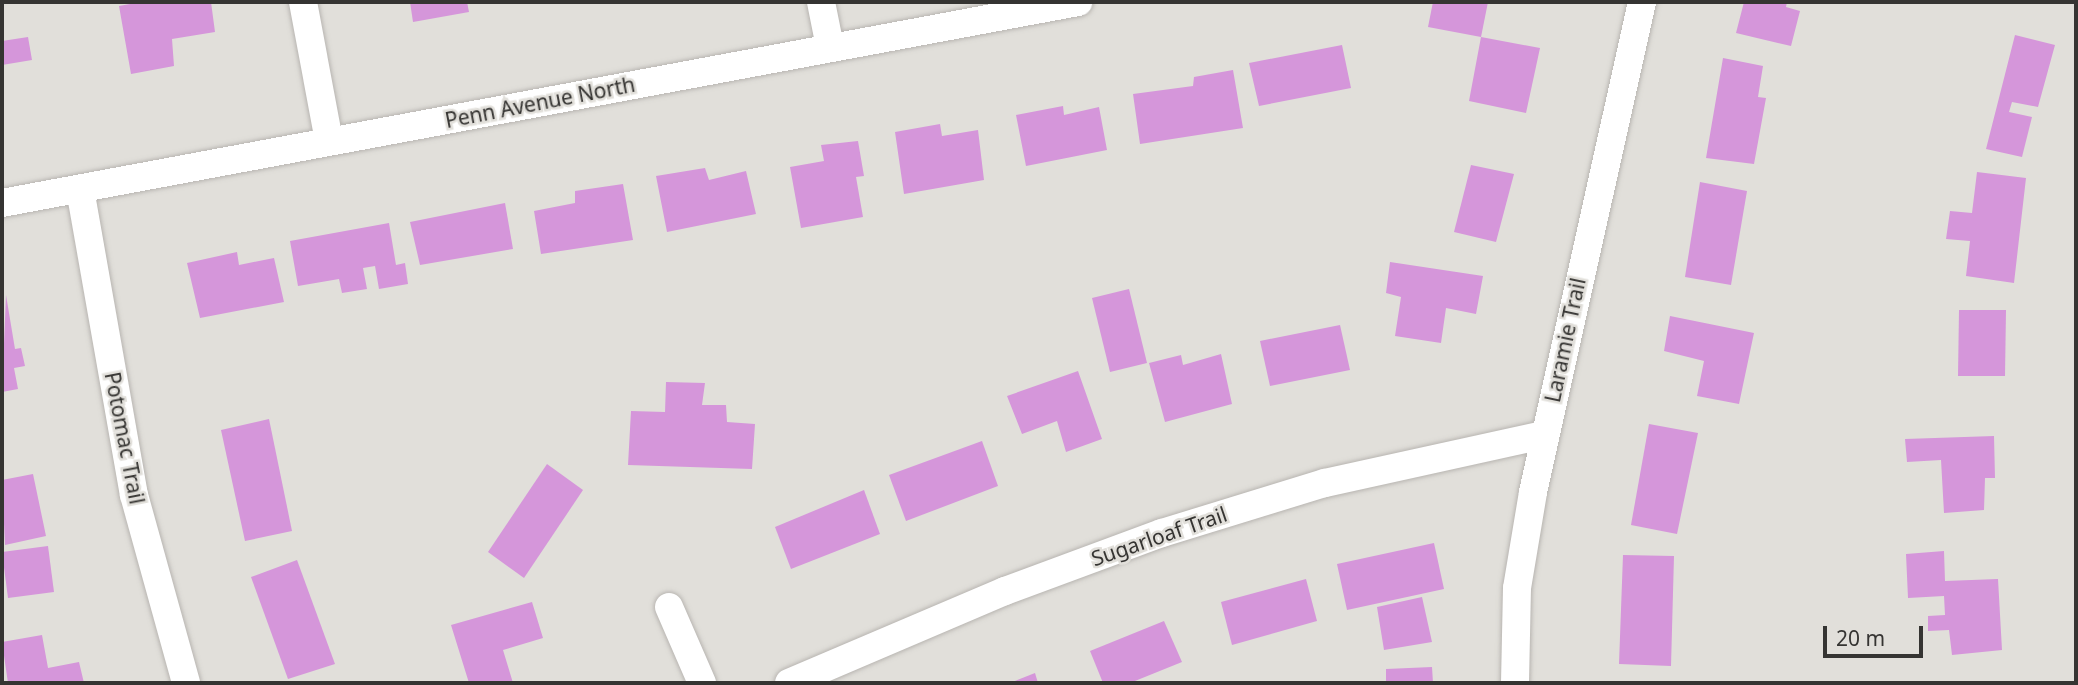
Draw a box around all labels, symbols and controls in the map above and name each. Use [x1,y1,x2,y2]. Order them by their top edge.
street label: Penn Avenue North [443,71,637,133]
street label: Laramie Trail [1540,275,1590,405]
street label: Potomac Trail [100,370,150,506]
street label: Sugarloaf Trail [1088,501,1230,571]
scale bar [1826,612,1926,656]
text: 20 m [1836,624,1885,652]

